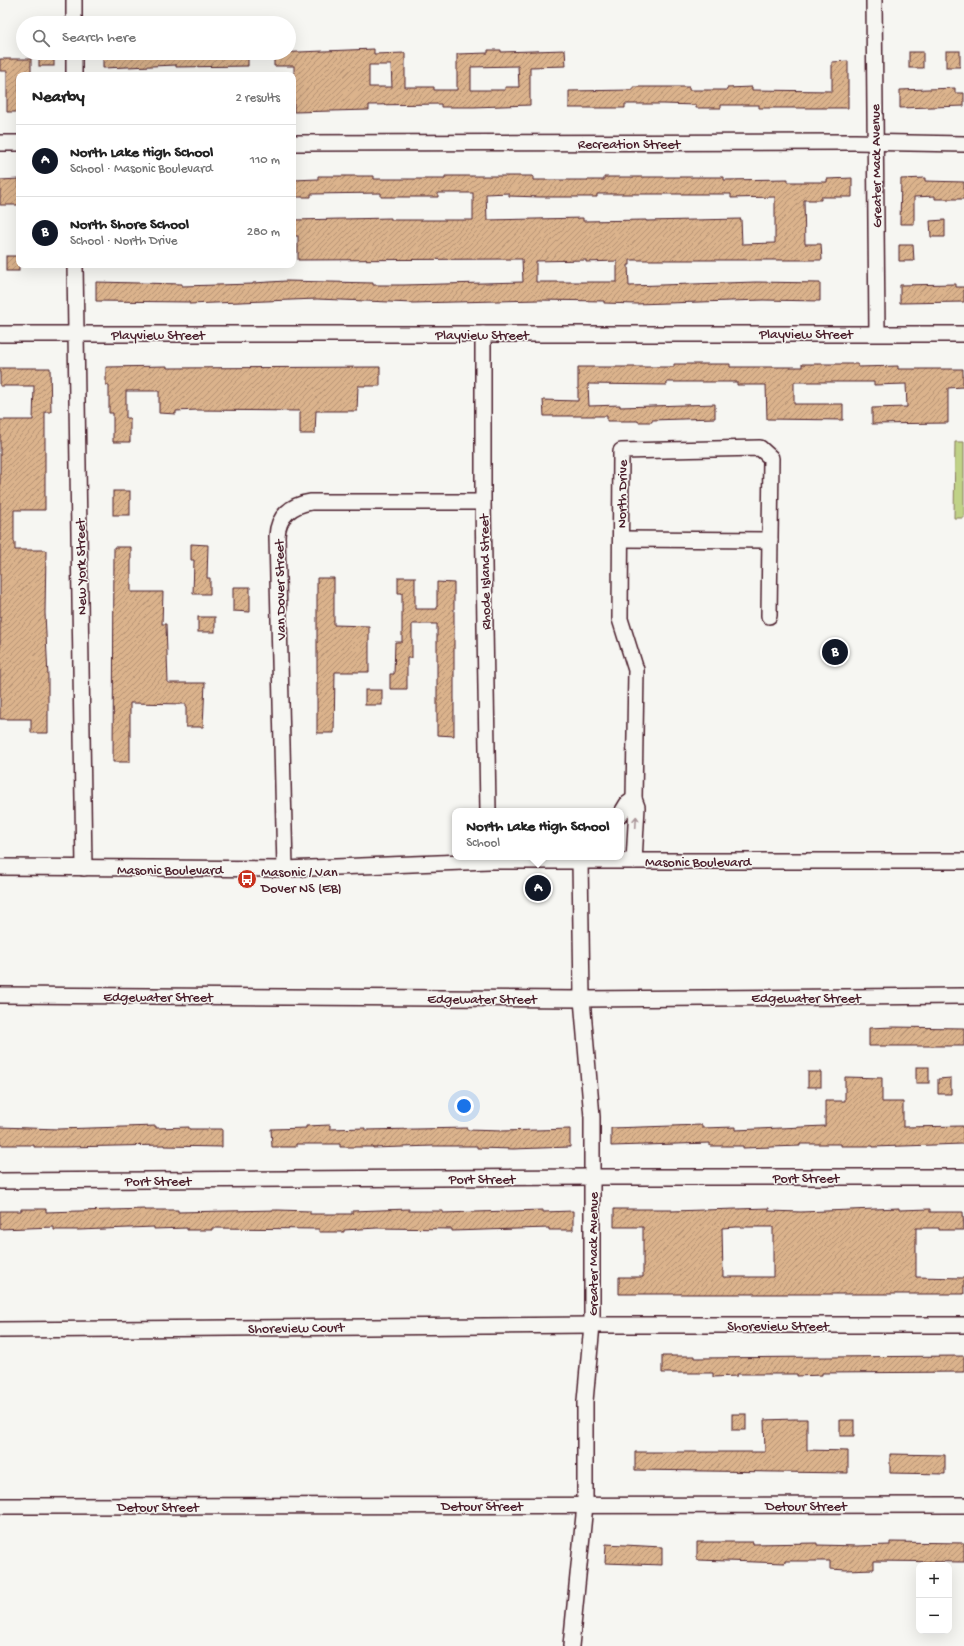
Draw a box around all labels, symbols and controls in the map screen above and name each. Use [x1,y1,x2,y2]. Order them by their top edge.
search box [16,16,296,60]
icon: search [30,27,52,49]
text: Search here [62,29,136,47]
text: Nearby [32,88,85,108]
text: 2 results [235,91,280,106]
street label: Greater Mack Avenue [868,103,887,228]
street label: Recreation Street [578,137,682,154]
text: North Lake High School [70,144,213,162]
text: A [41,153,49,168]
text: 110 m [250,153,280,168]
text: School · Masonic Boulevard [70,162,213,177]
text: North Shore School [70,216,189,234]
text: B [42,225,48,240]
text: 280 m [247,225,280,240]
text: School · North Drive [70,234,178,249]
street label: Playview Street [758,327,854,344]
street label: Playview Street [110,328,206,345]
street label: Playview Street [434,328,530,345]
street label: North Drive [614,459,633,528]
street label: Rhode Island Street [477,513,496,630]
street label: New York Street [73,517,92,615]
street label: Van Dover Street [272,538,291,642]
pin: B [822,637,848,667]
popup [452,808,624,860]
one-way arrow [632,816,639,829]
text: North Lake High School [466,818,610,836]
text: School [466,836,500,851]
street label: Masonic Boulevard [645,855,753,872]
street label: Masonic Boulevard [117,863,225,880]
place label: Masonic / Van Dover NS (EB) [260,865,342,898]
bus stop icon: Masonic / Van Dover NS (EB) [236,868,258,890]
pin: A [525,873,551,903]
street label: Edgewater Street [103,990,214,1007]
street label: Edgewater Street [751,991,862,1008]
street label: Edgewater Street [427,992,538,1009]
your location [454,1096,474,1116]
street label: Port Street [772,1171,840,1188]
street label: Port Street [448,1172,516,1189]
street label: Port Street [124,1174,192,1191]
street label: Greater Mack Avenue [586,1191,603,1316]
street label: Shoreview Street [727,1319,830,1336]
street label: Shoreview Court [248,1320,346,1339]
street label: Detour Street [440,1499,524,1516]
street label: Detour Street [764,1499,848,1516]
street label: Detour Street [116,1500,200,1517]
map controls [916,1562,952,1634]
button: + [916,1562,952,1598]
button: − [916,1598,952,1634]

